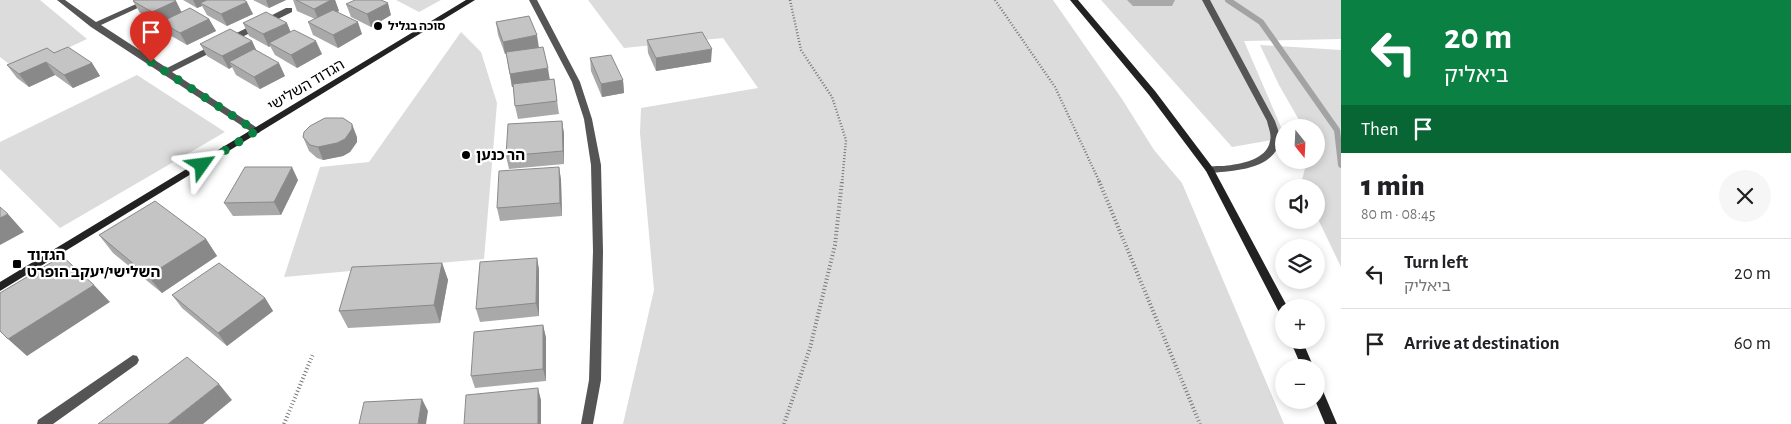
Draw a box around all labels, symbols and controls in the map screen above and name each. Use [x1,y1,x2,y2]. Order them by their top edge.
pin [130,11,172,62]
icon: arrive [137,18,165,46]
marker: סוכה בגליל [372,20,384,32]
place label: סוכה בגליל [388,20,446,32]
icon: left [1361,20,1426,85]
text: 20 m [1444,20,1512,55]
street label: הגדוד השלישי [265,57,347,114]
text: ביאליק [1444,64,1509,86]
icon: arrive [1409,115,1437,143]
north arrow [1275,119,1325,169]
map controls [1275,119,1325,409]
text: Then [1361,120,1399,139]
position arrow [175,138,227,190]
place label: הר כנען [476,148,525,163]
marker: הר כנען [460,149,472,161]
button: close [1719,170,1771,222]
text: 1 min [1361,171,1425,201]
button: sound [1275,179,1325,229]
text: 80 m · 08:45 [1361,206,1436,222]
button: layers [1275,239,1325,289]
place label: הגדוד השלישי/יעקב הופרט [27,248,160,280]
text: Turn left [1404,253,1468,272]
marker: הגדוד השלישי/יעקב הופרט [11,258,23,270]
icon: left [1361,260,1389,288]
text: 20 m [1734,264,1771,283]
text: ביאליק [1404,278,1451,294]
button: + [1275,299,1325,349]
icon: arrive [1361,330,1389,358]
text: Arrive at destination [1404,334,1560,353]
text: 60 m [1734,334,1771,353]
button: − [1275,359,1325,409]

